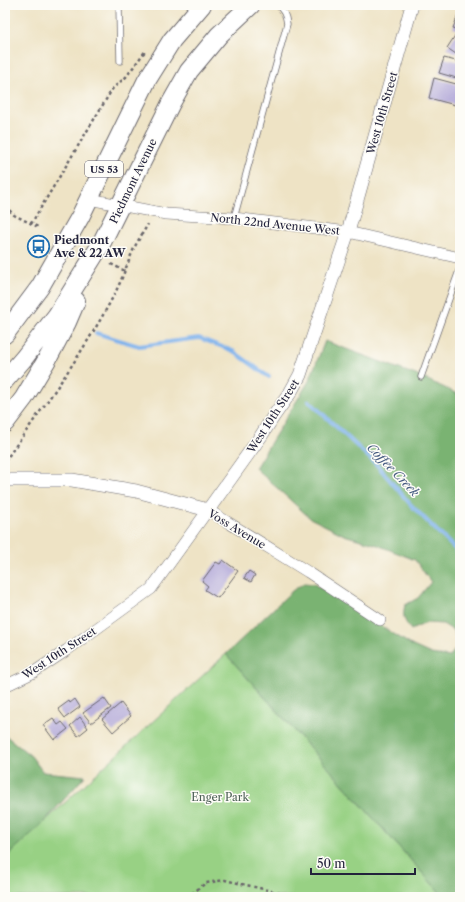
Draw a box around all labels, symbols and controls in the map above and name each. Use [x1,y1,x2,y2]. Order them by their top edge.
street label: West 10th Street [363,70,401,157]
street label: Piedmont Avenue [106,136,160,226]
road number: US 53 [85,161,123,177]
street label: North 22nd Avenue West [210,210,341,238]
bus stop icon: Piedmont Ave & 22 AW [25,233,51,259]
place label: Piedmont Ave & 22 AW [53,233,126,260]
street label: West 10th Street [243,376,302,456]
water label: Coffee Creek [364,440,423,500]
street label: Voss Avenue [205,506,268,552]
street label: West 10th Street [19,624,99,683]
park label: Enger Park [191,790,249,804]
scale bar [311,850,415,876]
text: 50 m [317,856,346,871]

